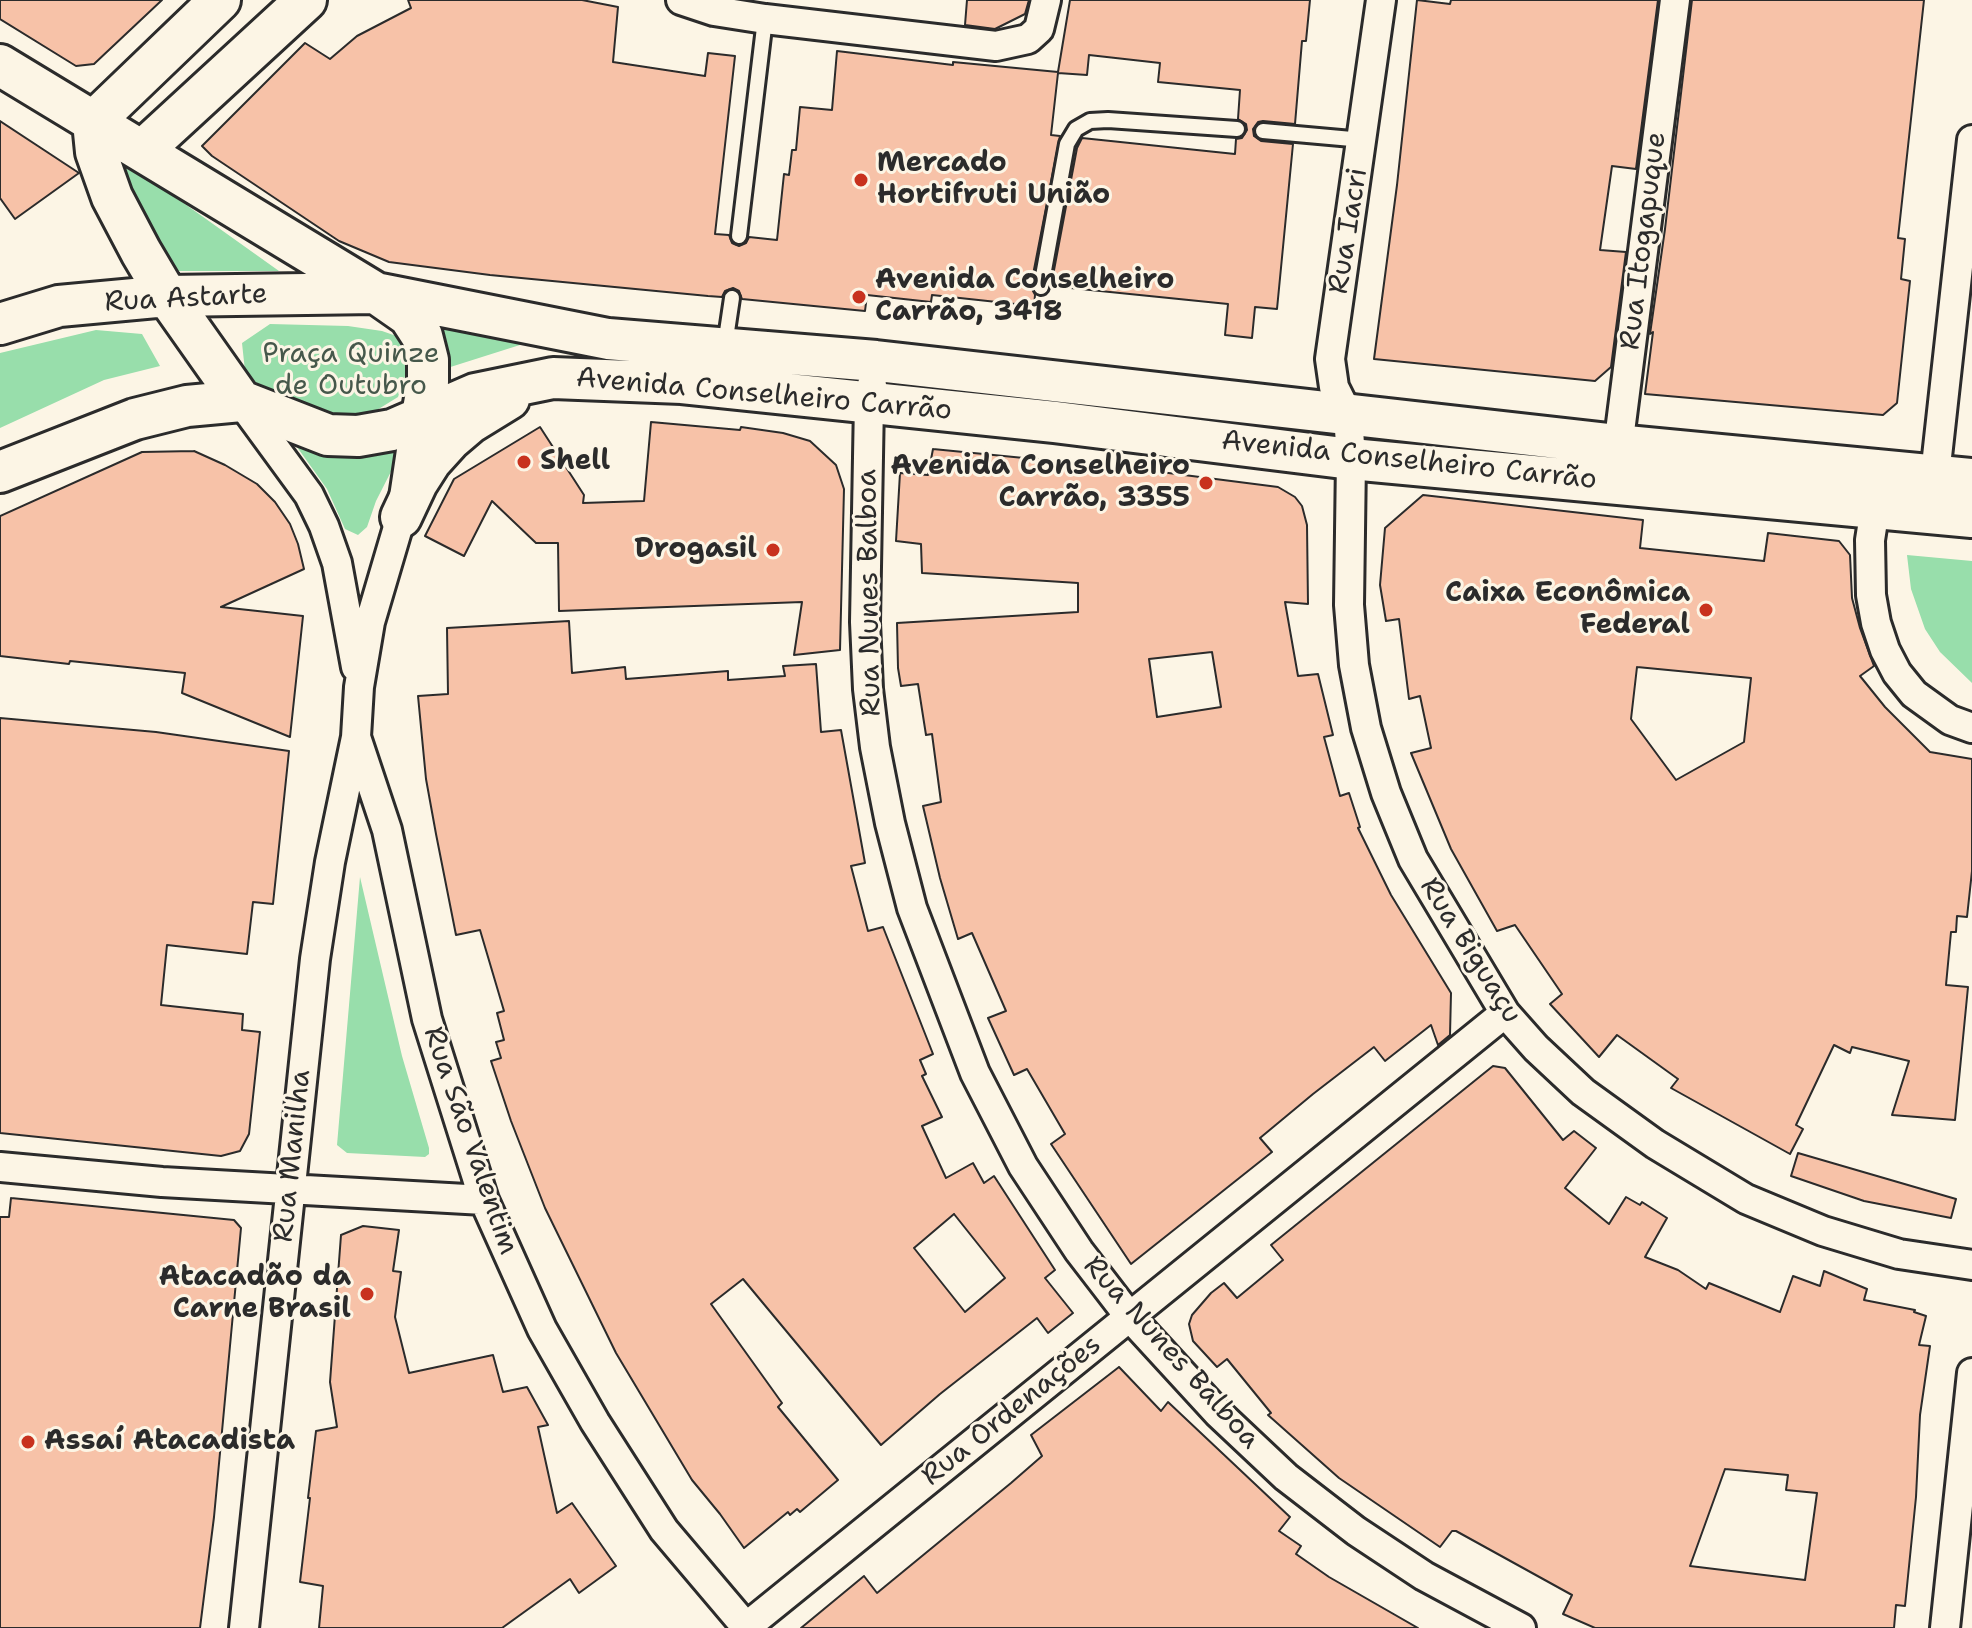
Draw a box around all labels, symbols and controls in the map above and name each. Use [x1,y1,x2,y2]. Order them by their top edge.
street label: Rua Itogapuque [1614,130,1674,352]
place label: Mercado Hortifruti União [877,147,1110,213]
street label: Rua Iacri [1322,166,1376,296]
marker: Mercado Hortifruti União [852,171,870,189]
place label: Avenida Conselheiro Carrão, 3418 [875,264,1174,330]
street label: Rua Astarte [104,278,268,320]
marker: Avenida Conselheiro Carrão, 3418 [850,288,868,306]
park label: Praça Quinze de Outubro [262,338,440,404]
street label: Avenida Conselheiro Carrão [575,362,953,428]
street label: Avenida Conselheiro Carrão [1220,425,1598,497]
place label: Shell [540,445,610,479]
place label: Avenida Conselheiro Carrão, 3355 [891,450,1190,516]
marker: Shell [515,453,533,471]
street label: Rua Nunes Balboa [851,469,889,717]
marker: Avenida Conselheiro Carrão, 3355 [1197,474,1215,492]
place label: Drogasil [634,533,757,567]
marker: Drogasil [764,541,782,559]
place label: Caixa Econômica Federal [1445,577,1690,643]
marker: Caixa Econômica Federal [1697,601,1715,619]
street label: Rua Biguaçu [1412,872,1528,1030]
street label: Rua São Valentim [415,1023,525,1259]
street label: Rua Manilha [267,1068,319,1244]
street label: Rua Nunes Balboa [1076,1250,1266,1456]
place label: Atacadão da Carne Brasil [159,1261,351,1327]
marker: Atacadão da Carne Brasil [358,1285,376,1303]
street label: Rua Ordenações [916,1328,1108,1494]
place label: Assaí Atacadista [44,1425,295,1459]
marker: Assaí Atacadista [19,1433,37,1451]

